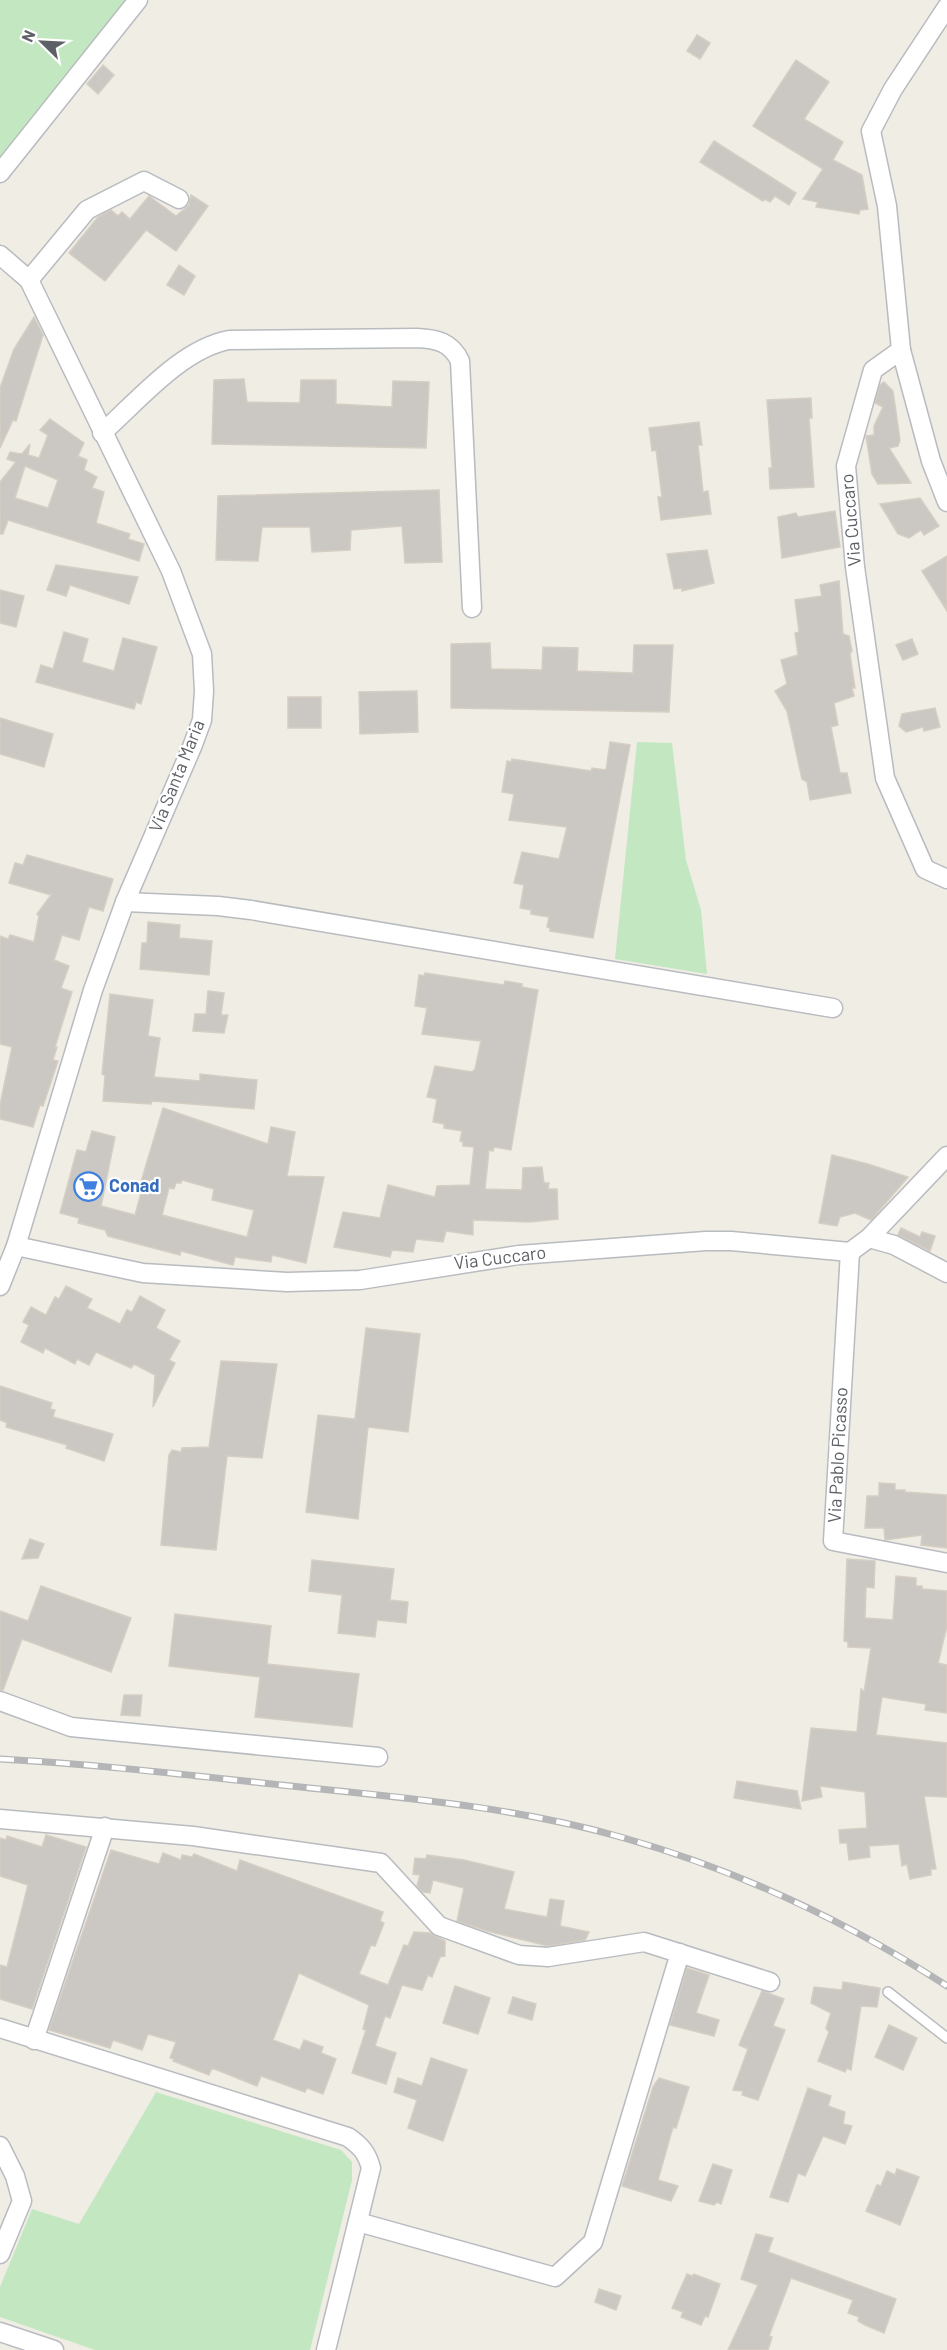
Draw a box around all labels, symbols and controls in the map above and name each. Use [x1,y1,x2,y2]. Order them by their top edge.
north arrow [12,12,72,72]
text: N [17,27,39,44]
street label: Via Cuccaro [835,473,865,567]
street label: Via Santa Maria [144,716,209,835]
supermarket icon: Conad [72,1170,104,1202]
place label: Conad [109,1174,160,1196]
street label: Via Cuccaro [453,1240,547,1274]
street label: Via Pablo Picasso [822,1387,852,1523]

